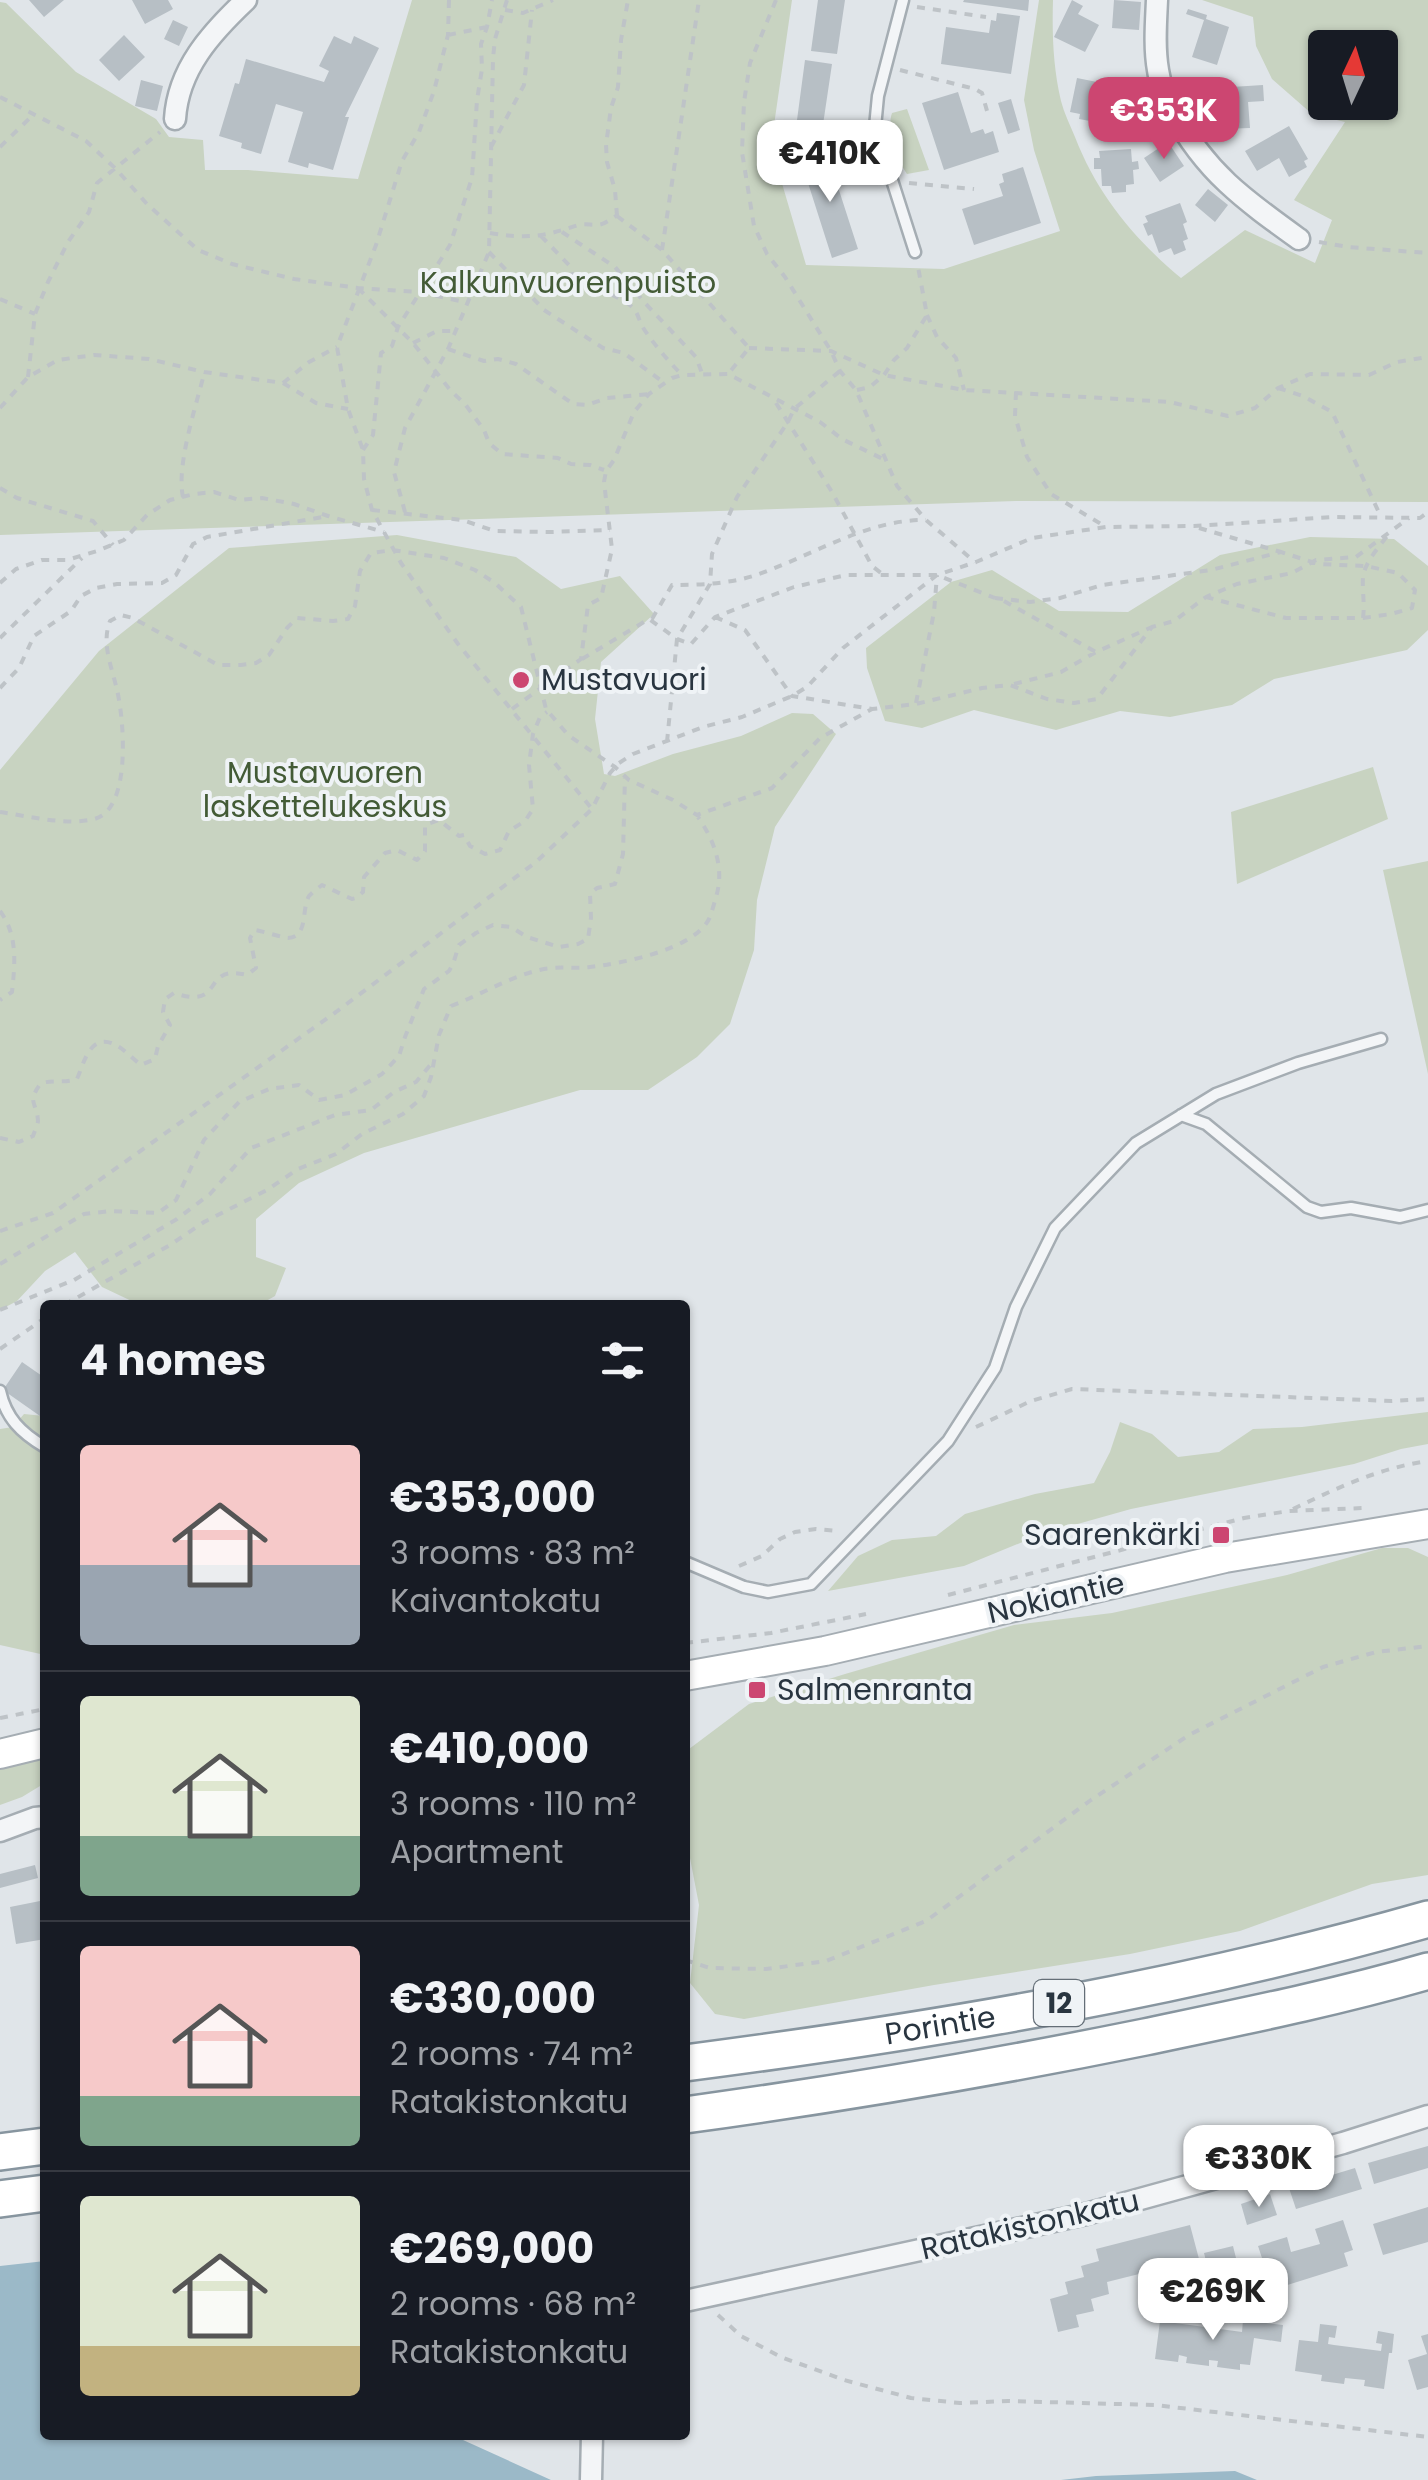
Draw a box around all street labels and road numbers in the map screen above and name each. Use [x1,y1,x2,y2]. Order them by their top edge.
street label: Nokiantie [983,1561,1129,1634]
road number: 12 [1034,1980,1084,2026]
street label: Porintie [882,1995,999,2055]
street label: Ratakistonkatu [916,2178,1144,2271]

